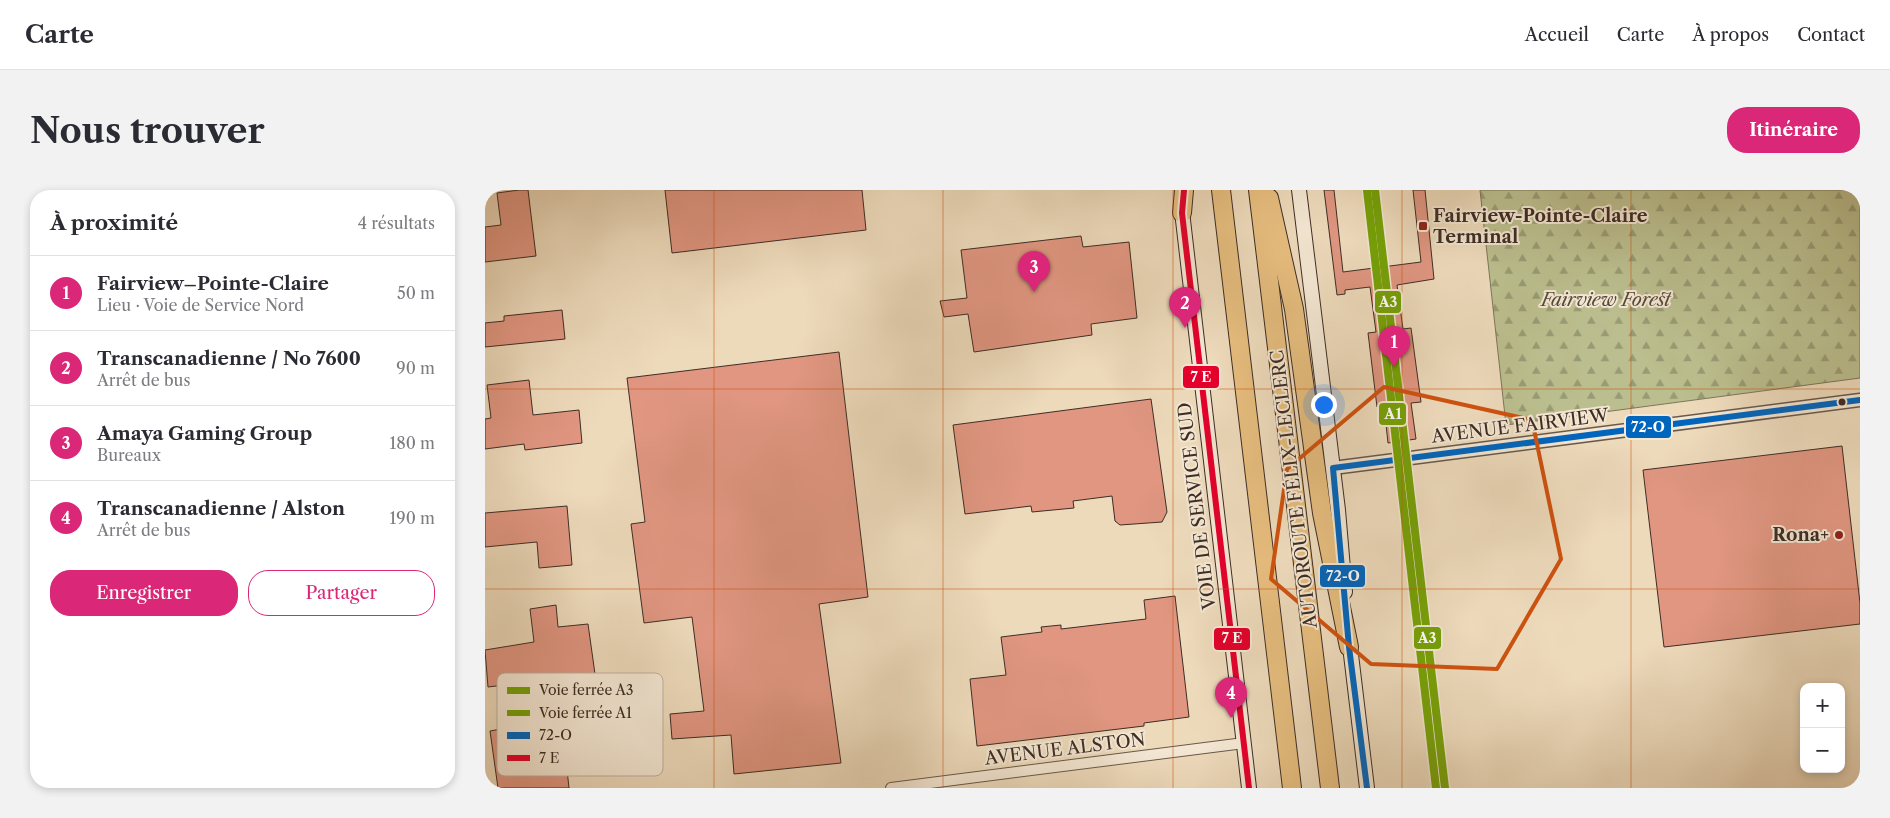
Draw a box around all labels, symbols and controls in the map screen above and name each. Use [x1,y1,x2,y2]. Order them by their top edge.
text: Carte [25,20,94,49]
text: Accueil [1525,24,1589,46]
text: Carte [1617,24,1664,46]
text: À propos [1692,24,1769,46]
text: Contact [1797,24,1865,46]
button: Itinéraire [1727,107,1860,153]
text: Nous trouver [30,109,265,152]
place label: Fairview-Pointe-Claire Terminal [1433,205,1648,248]
text: À proximité [50,210,178,235]
text: 4 résultats [358,213,435,233]
marker: Fairview-Pointe-Claire Terminal [1417,220,1429,232]
pin: 3 [1018,251,1050,292]
text: Fairview–Pointe-Claire [97,272,329,295]
text: 1 [62,283,70,303]
text: 50 m [397,283,435,303]
pin: 2 [1169,287,1201,328]
park label: Fairview Forest [1539,289,1672,311]
line badge: A3 [1374,290,1402,314]
text: A3 [1378,293,1397,311]
text: Lieu · Voie de Service Nord [97,295,304,315]
pin: 1 [1378,326,1410,367]
text: Transcanadienne / No 7600 [97,347,361,370]
street label: AUTOROUTE FÉLIX-LECLERC [1265,348,1322,631]
text: 2 [61,358,71,378]
text: 90 m [396,358,435,378]
line badge: 7 E [1182,365,1220,389]
text: 7 E [1191,368,1211,386]
text: Arrêt de bus [97,370,190,390]
your location [1311,392,1337,418]
unlabelled marker [1837,397,1847,407]
street label: VOIE DE SERVICE SUD [1173,401,1221,612]
line badge: A1 [1378,402,1407,426]
street label: AVENUE FAIRVIEW [1429,404,1611,448]
text: A1 [1383,405,1402,423]
line badge: 72-O [1625,415,1672,439]
text: 72-O [1631,418,1665,436]
text: Amaya Gaming Group [97,422,312,445]
text: 3 [61,433,71,453]
text: 180 m [389,433,435,453]
text: Bureaux [97,445,161,465]
text: Transcanadienne / Alston [97,497,345,520]
text: 4 [61,508,71,528]
text: 190 m [390,508,435,528]
text: Arrêt de bus [97,520,190,540]
place label: Rona+ [1772,524,1829,546]
marker: Rona+ [1833,529,1845,541]
line badge: 72-O [1319,564,1366,588]
text: 72-O [1326,567,1360,585]
button: Enregistrer [50,570,238,616]
button: Partager [248,570,435,616]
line badge: A3 [1413,626,1442,650]
line badge: 7 E [1213,627,1251,651]
text: 7 E [1222,629,1242,647]
text: A3 [1417,629,1436,647]
legend [497,673,663,776]
pin: 4 [1215,677,1247,718]
text: Voie ferrée A3 [538,681,634,699]
map controls [1800,683,1845,773]
button: + [1800,683,1845,728]
text: Voie ferrée A1 [538,704,632,722]
text: 72-O [539,726,572,744]
street label: AVENUE ALSTON [982,728,1147,770]
button: − [1800,728,1845,773]
text: 7 E [539,749,559,767]

